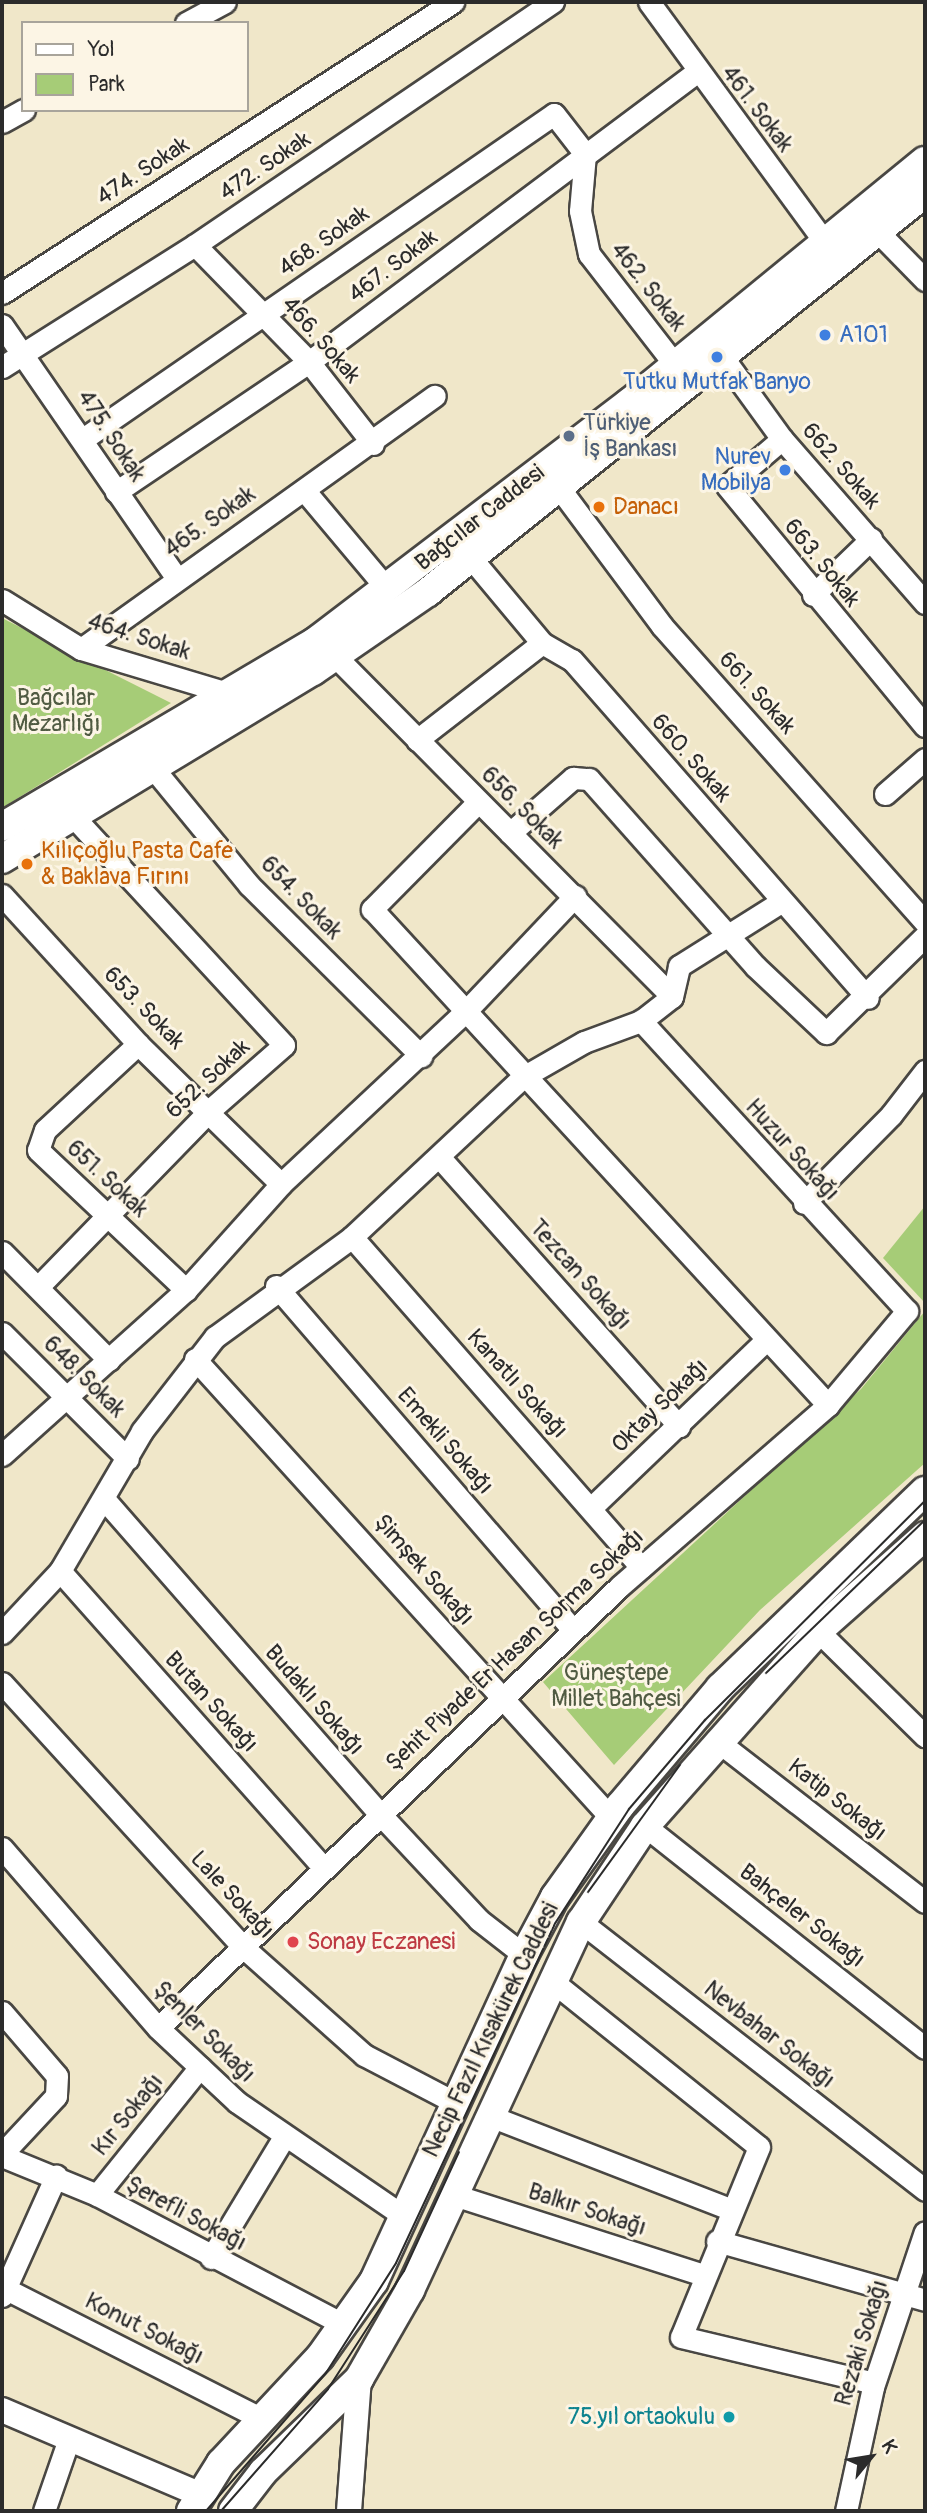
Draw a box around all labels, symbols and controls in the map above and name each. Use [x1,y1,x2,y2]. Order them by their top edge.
legend [21,21,248,112]
text: Yol [88,36,115,63]
street label: 461. Sokak [715,60,799,158]
text: Park [88,71,125,98]
street label: 472. Sokak [214,125,316,207]
street label: 474. Sokak [92,131,194,211]
street label: 468. Sokak [273,200,375,282]
street label: 467. Sokak [343,224,443,308]
street label: 462. Sokak [605,237,691,337]
street label: 466. Sokak [276,291,366,389]
place label: A101 [839,321,888,349]
marker: A101 [817,327,833,343]
marker: Tutku Mutfak Banyo [709,349,725,365]
place label: Tutku Mutfak Banyo [623,368,811,396]
street label: 475. Sokak [71,385,151,487]
place label: Türkiye İş Bankası [583,409,678,463]
street label: 662. Sokak [796,417,886,515]
marker: Türkiye İş Bankası [561,428,577,444]
place label: Nurev Mobilya [701,443,771,497]
street label: Bağcılar Caddesi [410,459,550,577]
marker: Nurev Mobilya [777,462,793,478]
street label: 465. Sokak [159,481,261,563]
place label: Danacı [613,493,679,521]
marker: Danacı [591,499,607,515]
street label: 663. Sokak [778,513,866,613]
street label: 464. Sokak [84,608,194,666]
street label: 661. Sokak [713,646,801,740]
park label: Bağcılar Mezarlığı [12,684,100,738]
street label: 660. Sokak [645,708,737,808]
street label: 656. Sokak [475,761,569,855]
place label: Kılıçoğlu Pasta Cafe & Baklava Fırını [41,837,233,891]
street label: 654. Sokak [255,851,347,945]
marker: Kılıçoğlu Pasta Cafe & Baklava Fırını [19,856,35,872]
street label: 653. Sokak [98,961,190,1055]
street label: 652. Sokak [160,1033,256,1125]
street label: Huzur Sokağı [739,1094,845,1206]
street label: 651. Sokak [61,1135,153,1223]
street label: Tezcan Sokağı [523,1214,637,1336]
street label: Kanatlı Sokağı [461,1324,573,1444]
street label: 648. Sokak [37,1330,131,1424]
street label: Oktay Sokağı [606,1353,714,1459]
street label: Emekli Sokağı [391,1382,499,1500]
street label: Şimşek Sokağı [368,1509,480,1631]
street label: Şehit Piyade Er Hasan Sorma Sokağı [380,1523,650,1777]
street label: Budaklı Sokağı [259,1639,369,1761]
street label: Butan Sokağı [159,1646,263,1758]
park label: Güneştepe Millet Bahçesi [551,1659,681,1713]
street label: Katip Sokağı [782,1753,892,1847]
street label: Lale Sokağı [184,1845,280,1945]
street label: Bahçeler Sokağı [734,1858,870,1974]
street label: Necip Fazıl Kısakürek Caddesi [417,1898,565,2162]
place label: Sonay Eczanesi [307,1928,455,1956]
marker: Sonay Eczanesi [285,1934,301,1950]
street label: Nevbahar Sokağı [698,1975,840,2095]
street label: Şenler Sokağı [148,1976,260,2088]
street label: Kır Sokağı [87,2068,169,2162]
street label: Şerefli Sokağı [121,2171,251,2257]
street label: Balkır Sokağı [525,2178,649,2242]
street label: Rezaki Sokağı [830,2277,894,2409]
street label: Konut Sokağı [80,2287,208,2371]
place label: 75.yıl ortaokulu [568,2403,715,2431]
marker: 75.yıl ortaokulu [721,2409,737,2425]
north arrow [836,2422,906,2492]
text: K [876,2436,902,2457]

